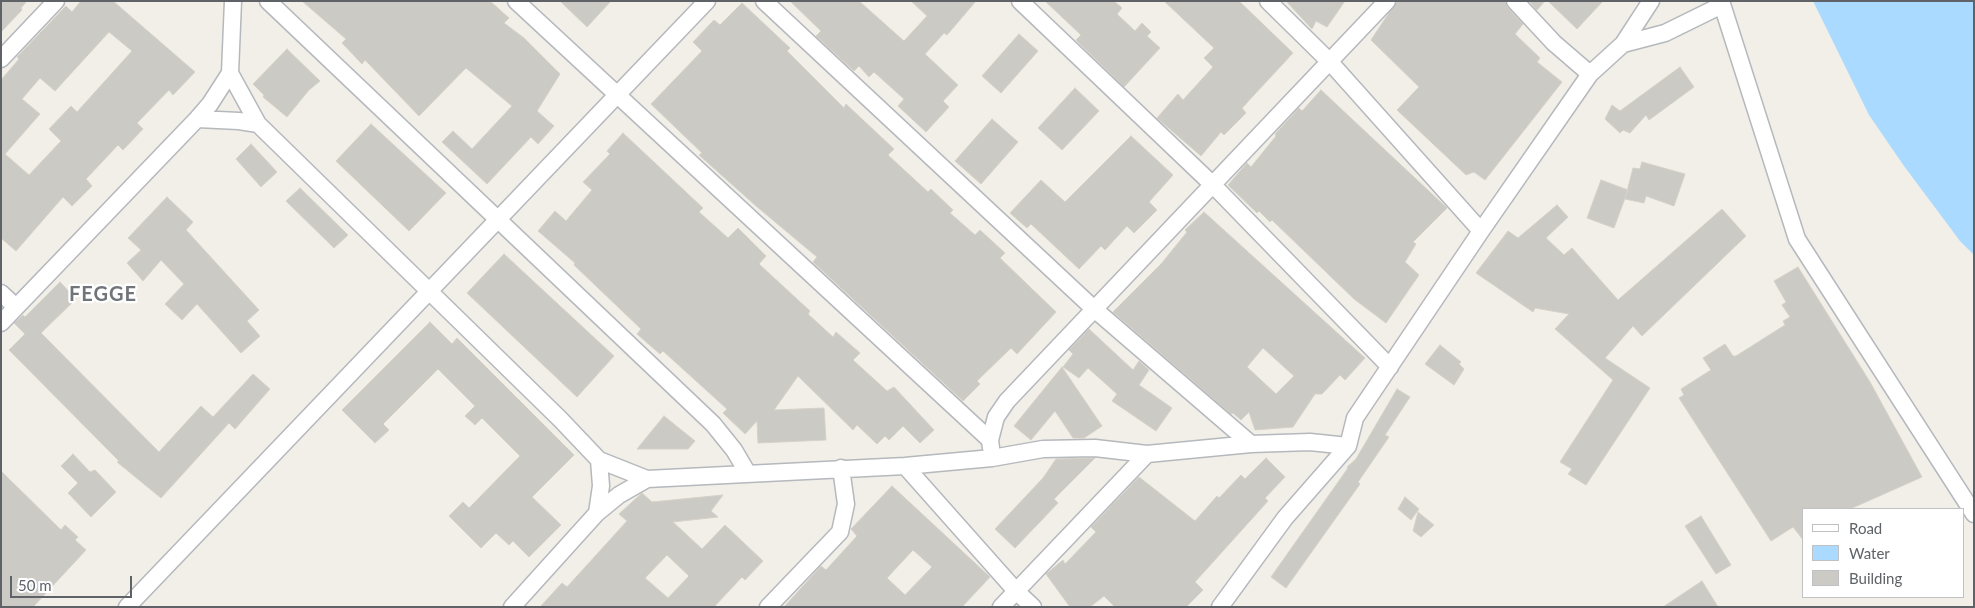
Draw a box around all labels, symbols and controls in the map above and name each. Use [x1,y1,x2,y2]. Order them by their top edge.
district label: FEGGE [68,283,138,307]
legend [1802,508,1965,598]
text: Road [1849,519,1882,537]
text: Water [1849,544,1890,562]
scale bar [12,566,135,598]
text: Building [1849,569,1902,587]
text: 50 m [18,576,52,594]

